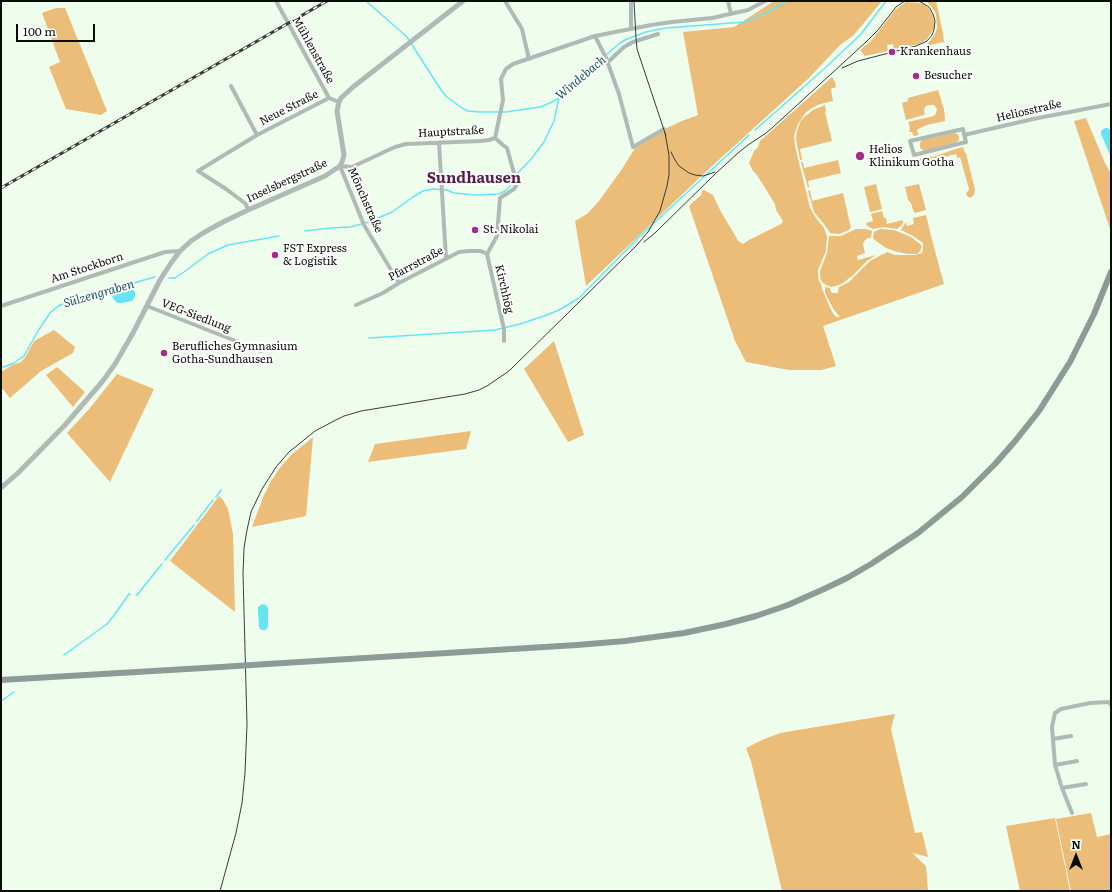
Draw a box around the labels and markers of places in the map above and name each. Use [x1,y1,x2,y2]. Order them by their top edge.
place label: Krankenhaus [900,45,971,59]
marker: Krankenhaus [887,47,897,57]
place label: Besucher [924,69,972,83]
marker: Besucher [911,71,921,81]
place label: Helios Klinikum Gotha [869,143,954,169]
marker: Helios Klinikum Gotha [854,150,866,162]
place label: St. Nikolai [483,223,538,237]
marker: St. Nikolai [470,225,480,235]
place label: FST Express & Logistik [283,242,347,268]
marker: FST Express & Logistik [270,250,280,260]
place label: Berufliches Gymnasium Gotha-Sundhausen [172,340,298,366]
marker: Berufliches Gymnasium Gotha-Sundhausen [159,348,169,358]

